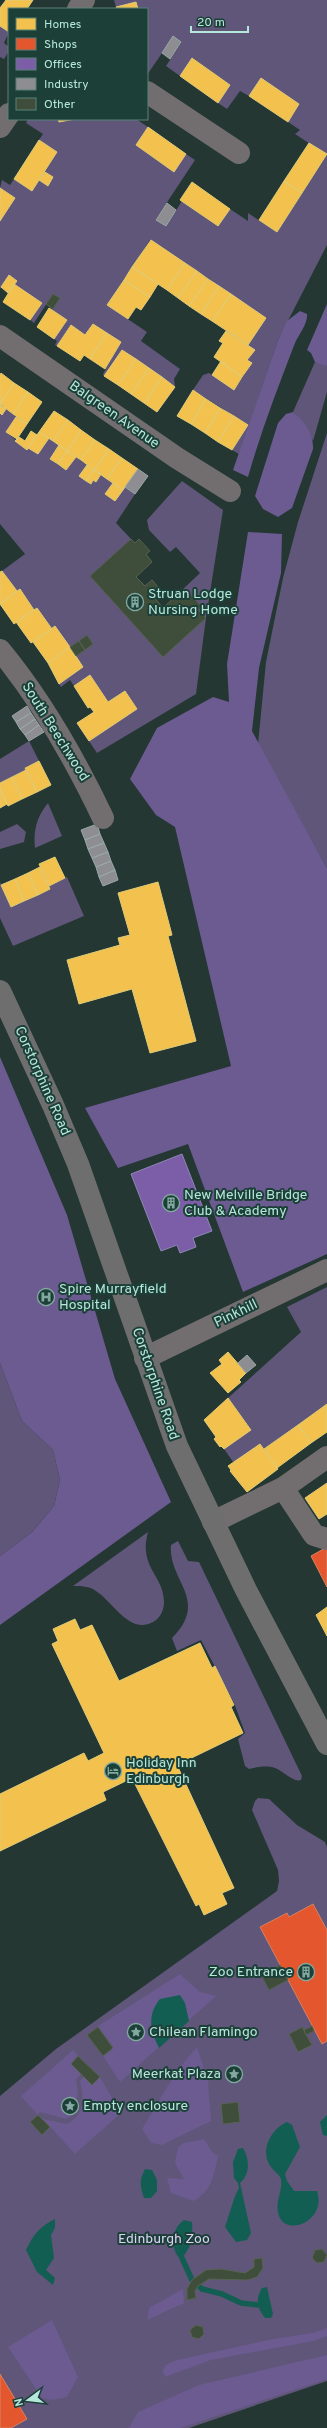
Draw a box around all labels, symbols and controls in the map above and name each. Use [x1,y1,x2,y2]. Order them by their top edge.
legend [8,8,148,120]
scale bar [191,8,248,34]
text: 20 m [197,15,225,31]
text: Homes [44,17,81,33]
text: Shops [44,37,77,53]
text: Offices [44,57,82,73]
text: Industry [44,77,89,93]
text: Other [44,97,76,113]
street label: Balgreen Avenue [66,378,162,452]
place label: Struan Lodge Nursing Home [148,586,238,619]
building icon: Struan Lodge Nursing Home [125,592,145,612]
street label: South Beechwood [18,679,92,785]
street label: Corstorphine Road [10,1024,74,1138]
place label: New Melville Bridge Club & Academy [184,1187,307,1220]
building icon: New Melville Bridge Club & Academy [161,1193,181,1213]
place label: Spire Murrayfield Hospital [59,1281,167,1314]
hospital icon: Spire Murrayfield Hospital [36,1287,56,1307]
street label: Pinkhill [211,1296,261,1332]
street label: Corstorphine Road [128,1326,182,1442]
place label: Holiday Inn Edinburgh [126,1755,197,1788]
hotel icon: Holiday Inn Edinburgh [103,1761,123,1781]
building icon: Zoo Entrance [296,1962,316,1982]
place label: Zoo Entrance [209,1964,293,1981]
place icon: Chilean Flamingo [126,2022,146,2042]
place label: Chilean Flamingo [149,2024,258,2041]
place icon: Meerkat Plaza [224,2064,244,2084]
place label: Meerkat Plaza [132,2066,221,2083]
place icon: Empty enclosure [60,2096,80,2116]
place label: Empty enclosure [83,2098,188,2115]
park label: Edinburgh Zoo [118,2231,210,2248]
north arrow [8,2380,48,2420]
text: N [12,2397,27,2408]

